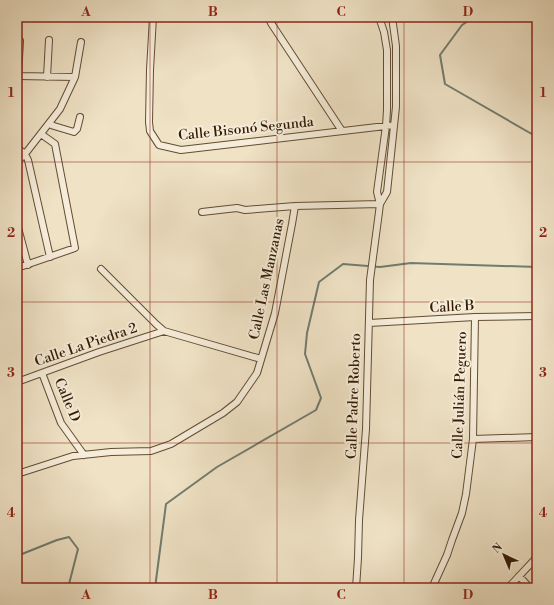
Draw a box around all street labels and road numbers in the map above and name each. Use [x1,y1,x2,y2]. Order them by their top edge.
street label: Calle Bisonó Segunda [177,113,316,145]
street label: Calle Las Manzanas [245,217,289,341]
street label: Calle B [429,297,475,317]
street label: Calle La Piedra 2 [32,319,140,371]
street label: Calle Julián Peguero [449,331,471,459]
street label: Calle Padre Roberto [343,332,365,459]
street label: Calle D [50,375,84,425]

